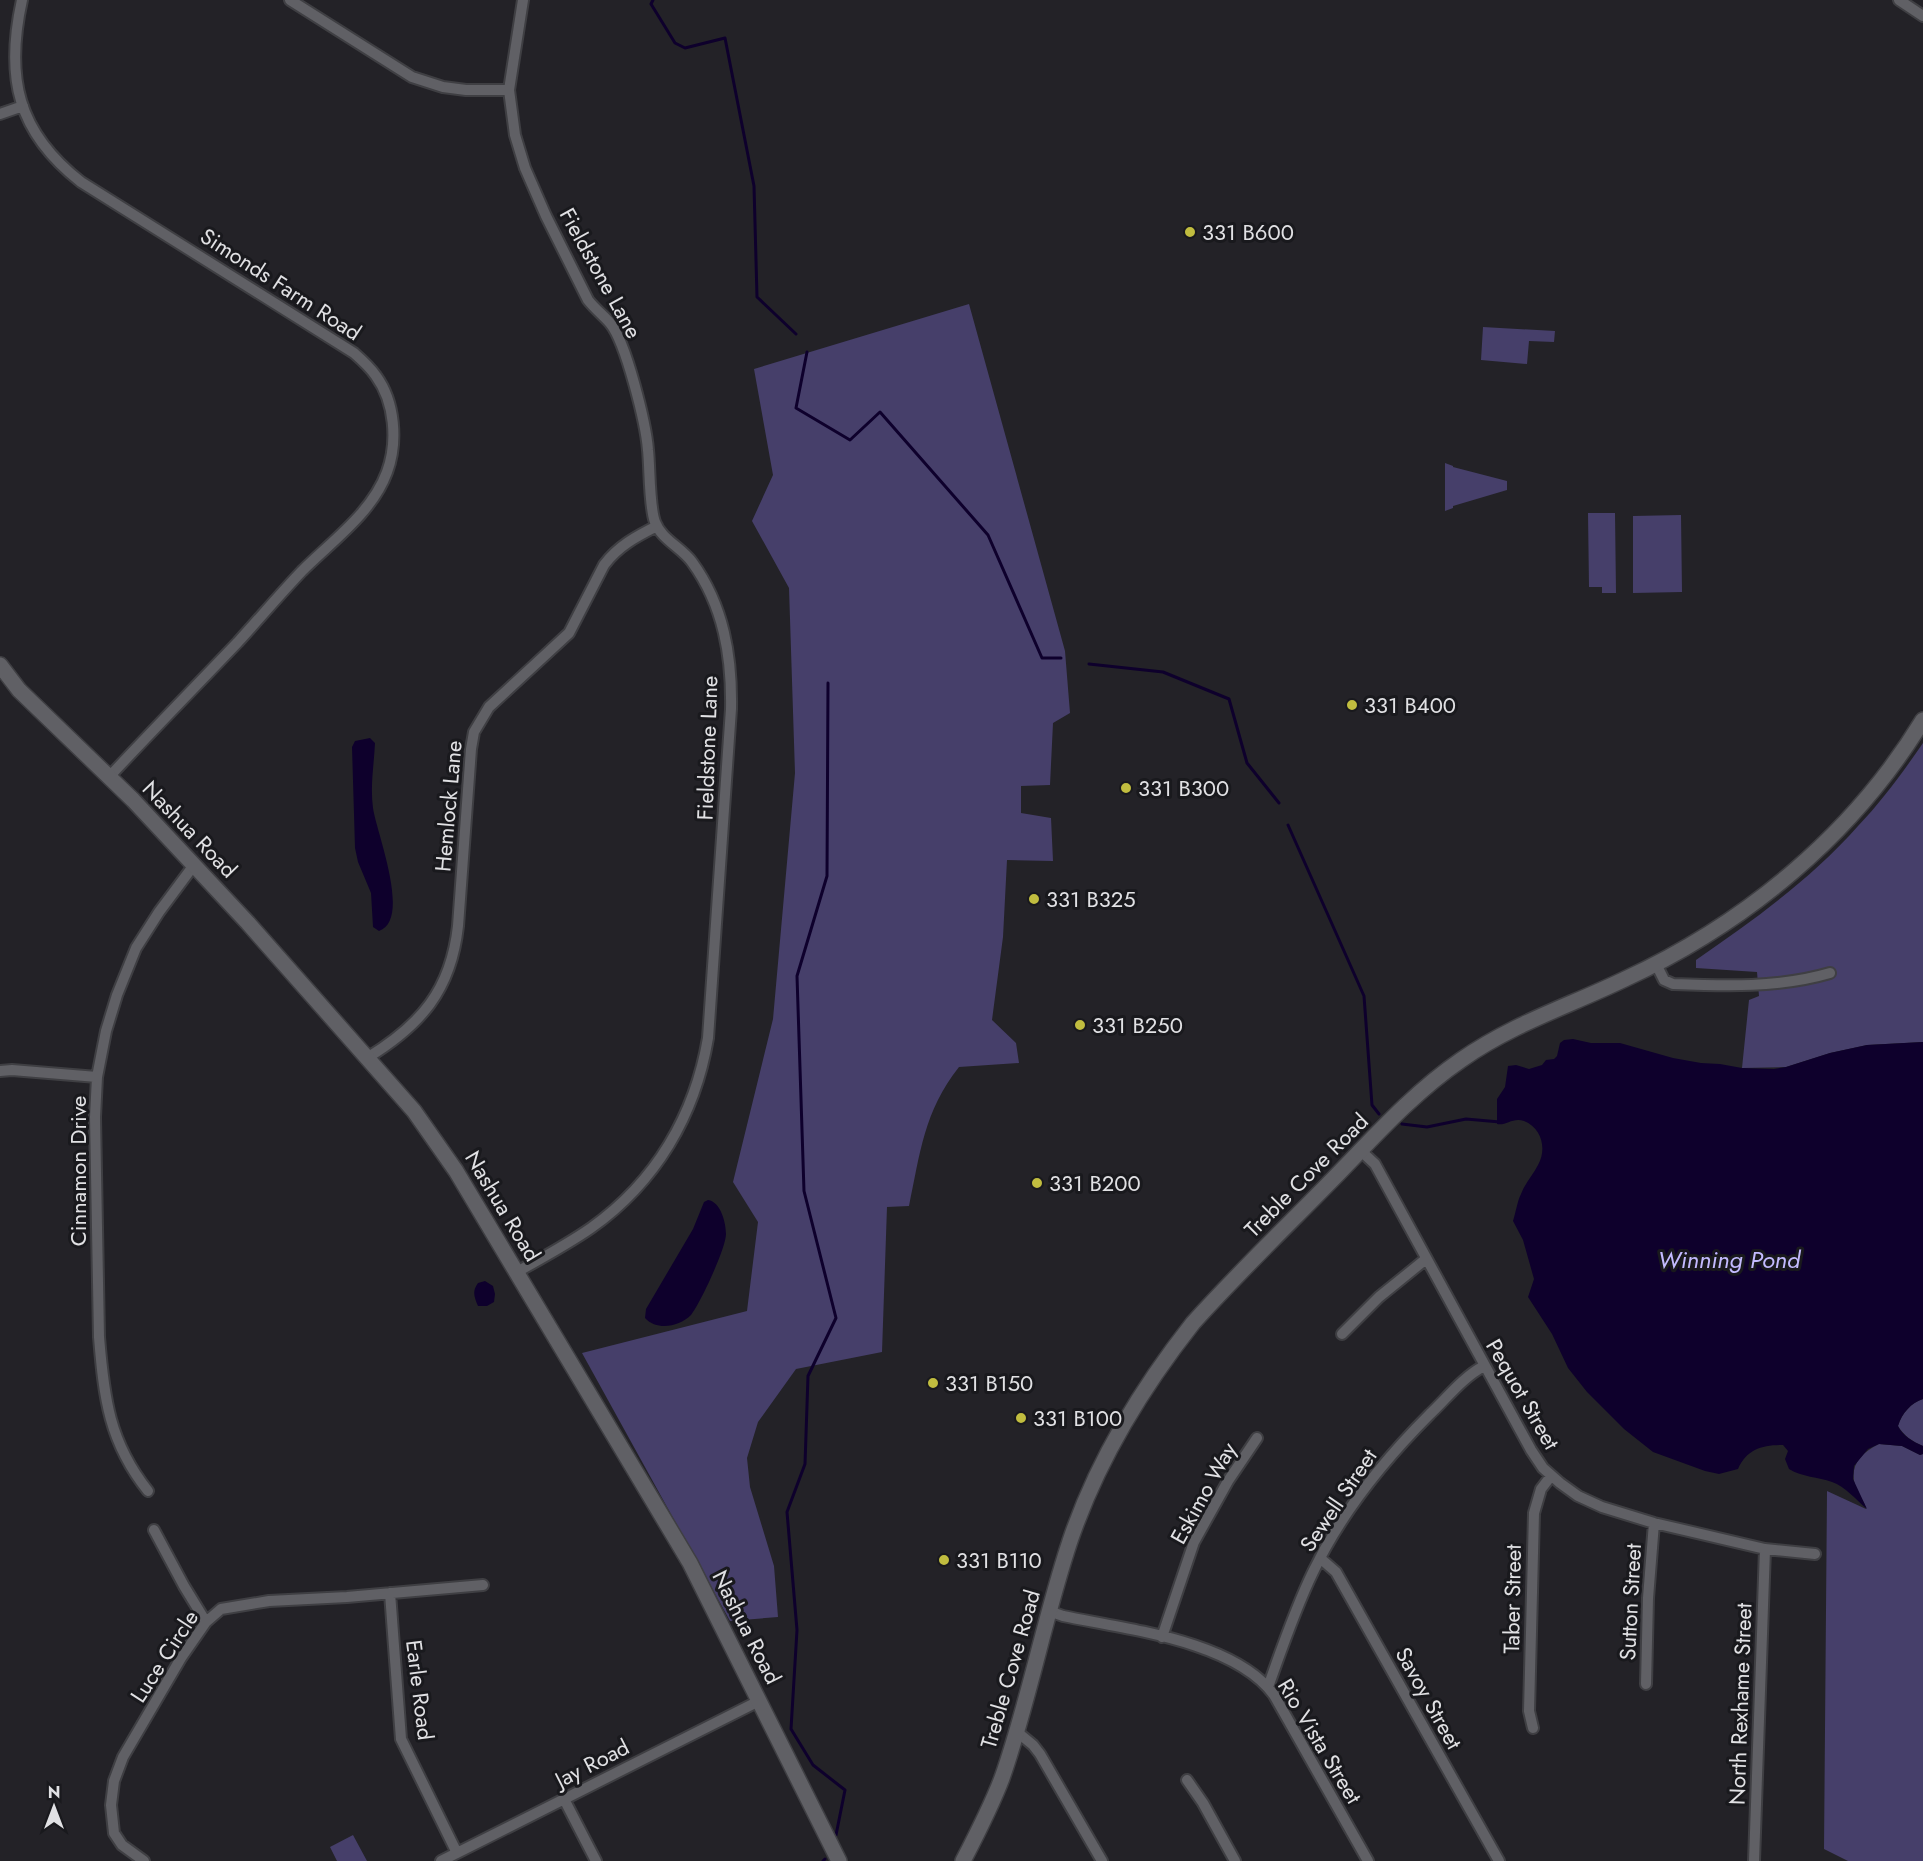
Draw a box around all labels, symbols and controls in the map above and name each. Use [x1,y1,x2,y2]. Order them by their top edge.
street label: Fieldstone Lane [552,202,650,344]
place label: 331 B600 [1202,216,1294,248]
street label: Simonds Farm Road [194,220,368,348]
marker: 331 B600 [1183,225,1197,239]
street label: Fieldstone Lane [688,675,726,821]
place label: 331 B400 [1364,689,1456,721]
marker: 331 B400 [1345,698,1359,712]
street label: Hemlock Lane [426,739,470,873]
place label: 331 B300 [1138,772,1229,804]
street label: Nashua Road [135,773,245,885]
marker: 331 B300 [1119,781,1133,795]
place label: 331 B325 [1046,883,1136,915]
marker: 331 B325 [1027,892,1041,906]
place label: 331 B250 [1092,1009,1183,1041]
marker: 331 B250 [1073,1018,1087,1032]
street label: Cinnamon Drive [62,1096,94,1246]
street label: Treble Cove Road [1237,1106,1375,1244]
street label: Nashua Road [457,1145,549,1267]
place label: 331 B200 [1049,1167,1141,1199]
marker: 331 B200 [1030,1176,1044,1190]
water label: Winning Pond [1658,1242,1802,1277]
street label: Pequot Street [1478,1333,1568,1456]
place label: 331 B150 [945,1367,1033,1399]
marker: 331 B150 [926,1376,940,1390]
place label: 331 B100 [1033,1402,1122,1434]
marker: 331 B100 [1014,1411,1028,1425]
street label: Eskimo Way [1162,1436,1244,1550]
street label: Sewell Street [1292,1441,1385,1558]
street label: Sutton Street [1611,1542,1649,1661]
street label: Taber Street [1495,1543,1529,1654]
place label: 331 B110 [956,1544,1042,1576]
marker: 331 B110 [937,1553,951,1567]
street label: Nashua Road [705,1564,789,1690]
street label: Treble Cove Road [972,1586,1048,1752]
street label: North Rexhame Street [1720,1602,1760,1806]
street label: Luce Circle [122,1604,206,1708]
street label: Earle Road [398,1638,442,1742]
street label: Savoy Street [1388,1641,1471,1756]
street label: Rio Vista Street [1270,1672,1370,1810]
street label: Jay Road [547,1731,635,1797]
north arrow [24,1777,84,1837]
text: N [48,1781,60,1804]

